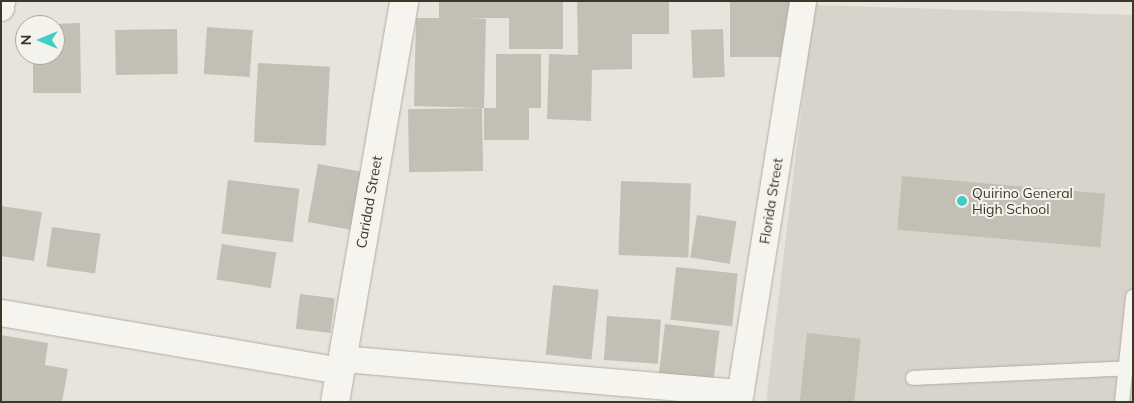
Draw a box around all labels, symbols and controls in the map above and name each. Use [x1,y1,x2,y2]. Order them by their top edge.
north arrow [15,15,65,65]
text: N [17,35,35,45]
street label: Caridad Street [353,154,385,250]
street label: Florida Street [756,157,786,245]
place label: Quirino General High School [972,185,1073,218]
marker: Quirino General High School [956,195,968,207]

